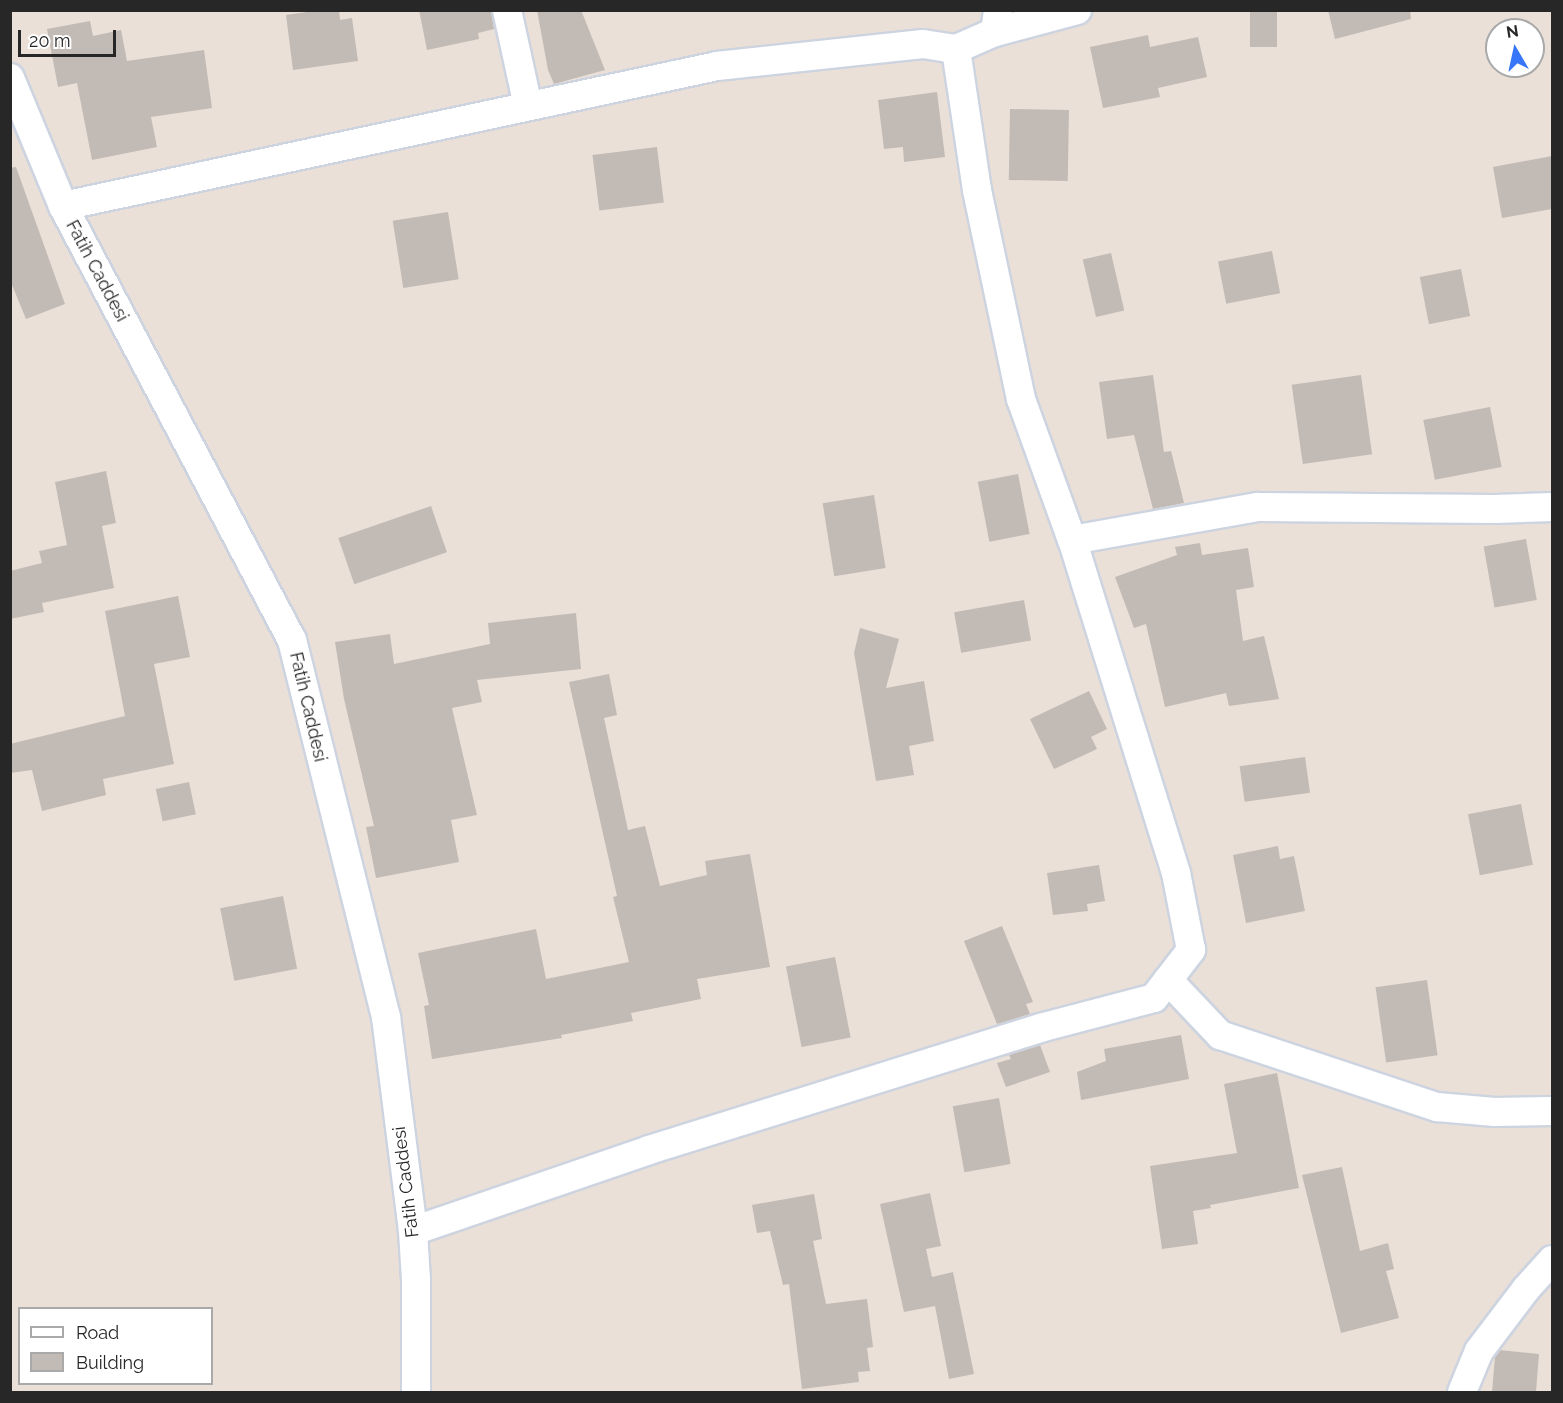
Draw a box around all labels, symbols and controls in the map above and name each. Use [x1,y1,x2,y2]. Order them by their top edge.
scale bar [21,18,118,56]
north arrow [1485,18,1545,78]
text: N [1505,21,1520,42]
text: 20 m [29,30,71,51]
street label: Fatih Caddesi [61,217,133,325]
street label: Fatih Caddesi [285,650,331,764]
street label: Fatih Caddesi [388,1125,424,1239]
legend [18,1307,213,1385]
text: Road [76,1322,119,1343]
text: Building [76,1352,144,1373]

